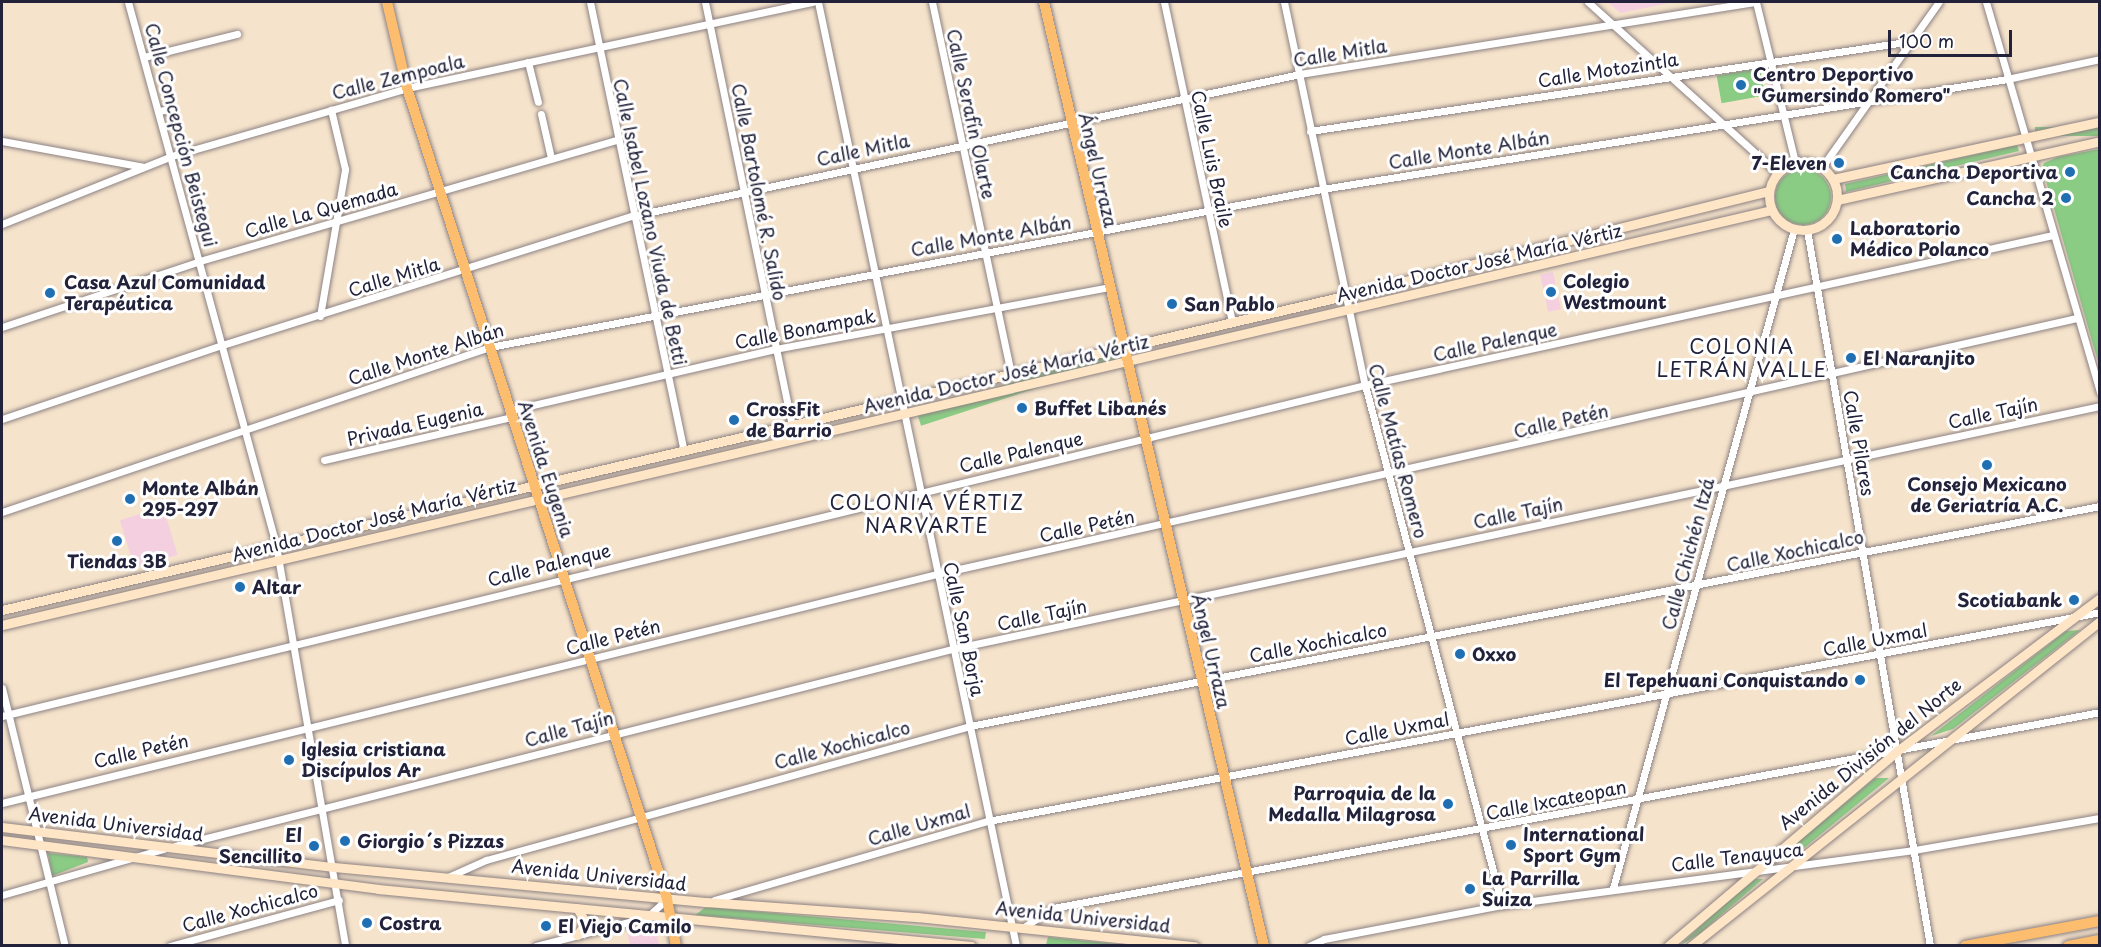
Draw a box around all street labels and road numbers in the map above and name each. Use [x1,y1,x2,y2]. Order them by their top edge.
street label: Calle Concepción Beistegui [141,20,221,250]
street label: Calle Serafín Olarte [942,27,1000,201]
street label: Calle Mitla [1291,35,1389,71]
street label: Calle Motozintla [1536,48,1680,92]
street label: Calle Zempoala [330,50,466,104]
street label: Calle Isabel Lozano Viuda de Betti [609,76,691,368]
street label: Calle Bartolomé R. Salido [727,80,791,304]
street label: Calle Luis Braile [1187,88,1237,230]
street label: Ángel Urraza [1074,110,1122,230]
street label: Calle Monte Albán [1387,127,1551,173]
street label: Calle Mitla [814,130,912,170]
street label: Calle La Quemada [241,177,401,243]
street label: Calle Monte Albán [909,211,1073,261]
street label: Avenida Doctor José María Vértiz [1333,219,1625,307]
street label: Calle Mitla [345,253,443,301]
street label: Calle Bonampak [732,305,878,353]
street label: Calle Palenque [1431,318,1559,366]
street label: Calle Monte Albán [346,319,506,389]
street label: Avenida Doctor José María Vértiz [860,330,1152,418]
street label: Calle Matías Romero [1364,361,1432,541]
street label: Calle Pilares [1839,388,1879,498]
street label: Calle Tajín [1946,393,2040,433]
street label: Privada Eugenia [345,398,485,450]
street label: Avenida Eugenia [514,398,578,540]
street label: Calle Petén [1511,399,1611,443]
street label: Calle Palenque [957,427,1085,477]
street label: Avenida Doctor José María Vértiz [229,474,519,566]
street label: Calle Chichén Itzá [1657,475,1719,633]
street label: Calle Tajín [1471,493,1565,533]
street label: Calle Petén [1037,505,1137,547]
street label: Calle Xochicalco [1725,526,1865,576]
street label: Calle Palenque [485,539,613,591]
street label: Calle San Borja [939,560,989,698]
street label: Ángel Urraza [1187,591,1235,711]
street label: Calle Tajín [995,595,1089,635]
street label: Calle Petén [563,615,663,659]
street label: Calle Xochicalco [1248,619,1388,667]
street label: Calle Uxmal [1821,619,1929,661]
street label: Avenida División del Norte [1775,674,1965,834]
street label: Calle Tajín [522,707,616,751]
street label: Calle Uxmal [1343,708,1451,750]
street label: Calle Xochicalco [772,717,912,773]
street label: Calle Petén [91,729,191,773]
street label: Calle Ixcateopan [1483,776,1629,824]
street label: Calle Uxmal [865,800,973,850]
street label: Avenida Universidad [27,803,205,845]
street label: Calle Tenayuca [1670,838,1804,876]
street label: Avenida Universidad [510,855,688,895]
street label: Calle Xochicalco [180,880,320,936]
street label: Avenida Universidad [994,897,1172,937]

